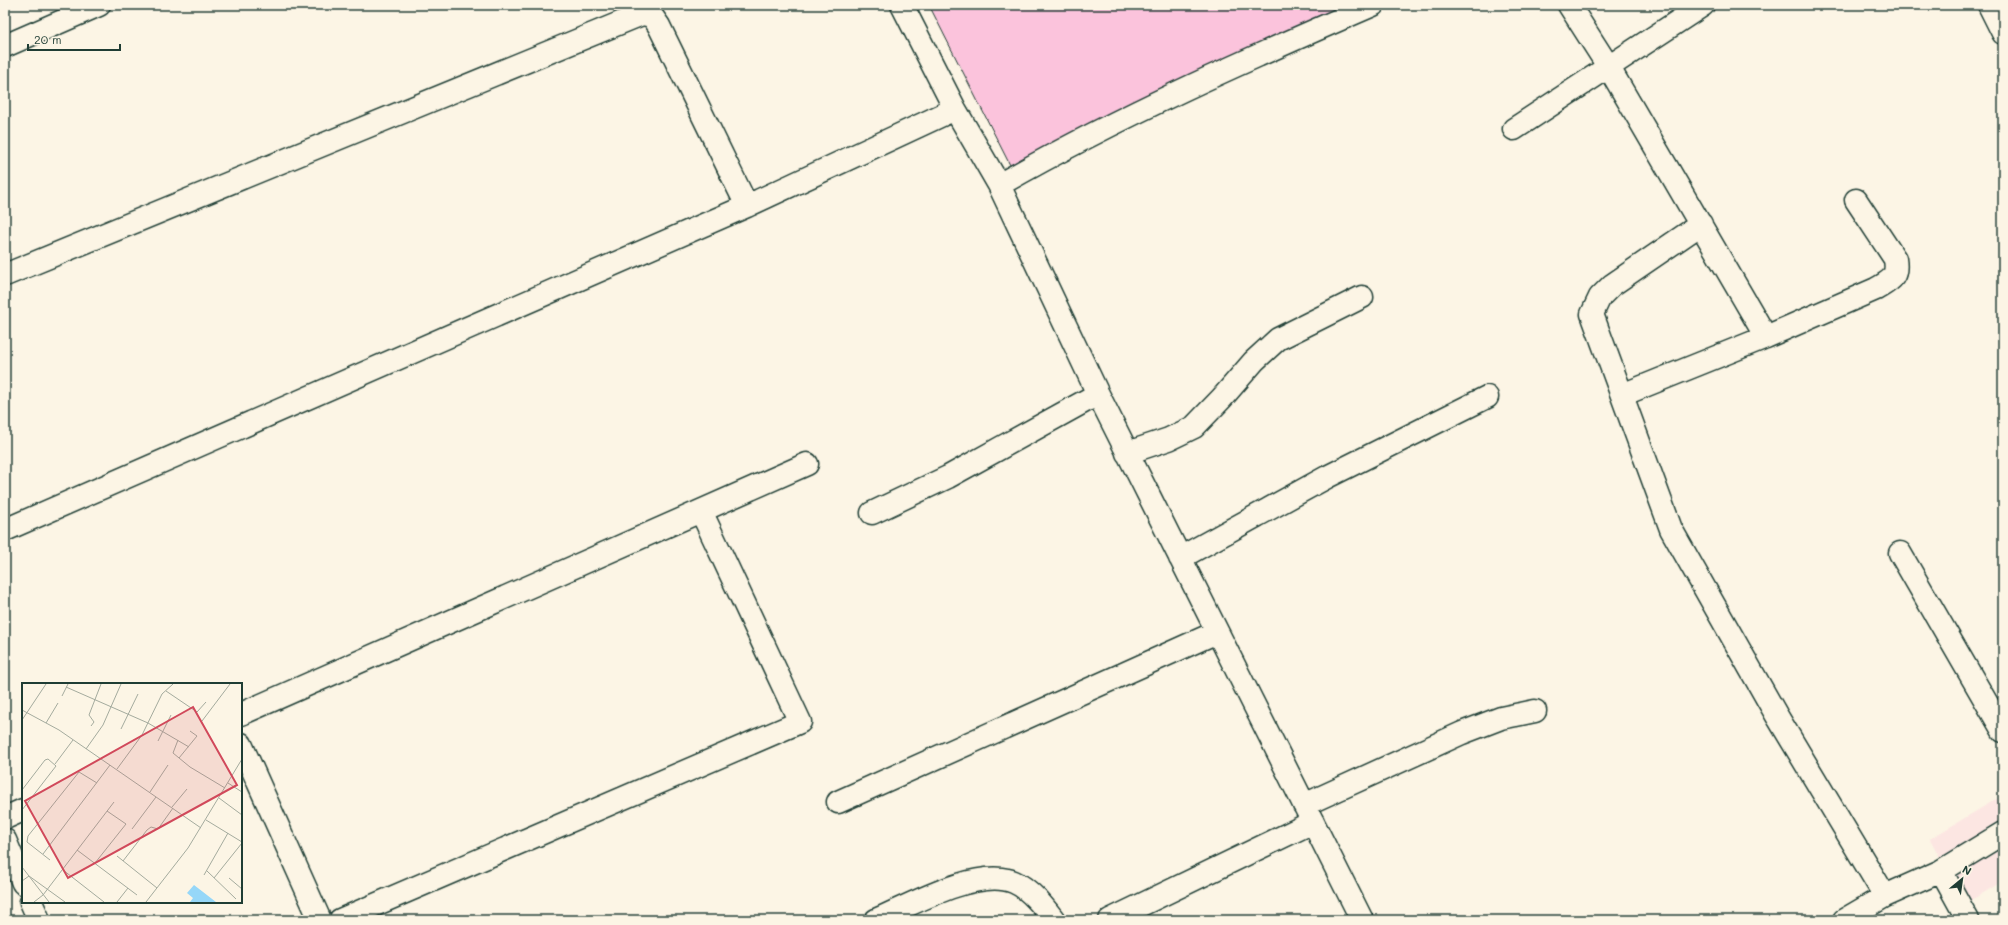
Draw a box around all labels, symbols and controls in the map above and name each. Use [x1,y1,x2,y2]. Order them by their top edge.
scale bar [28,26,120,52]
text: 20 m [34,31,62,47]
inset map [22,683,242,903]
north arrow [1942,859,1982,899]
text: N [1960,861,1974,878]

